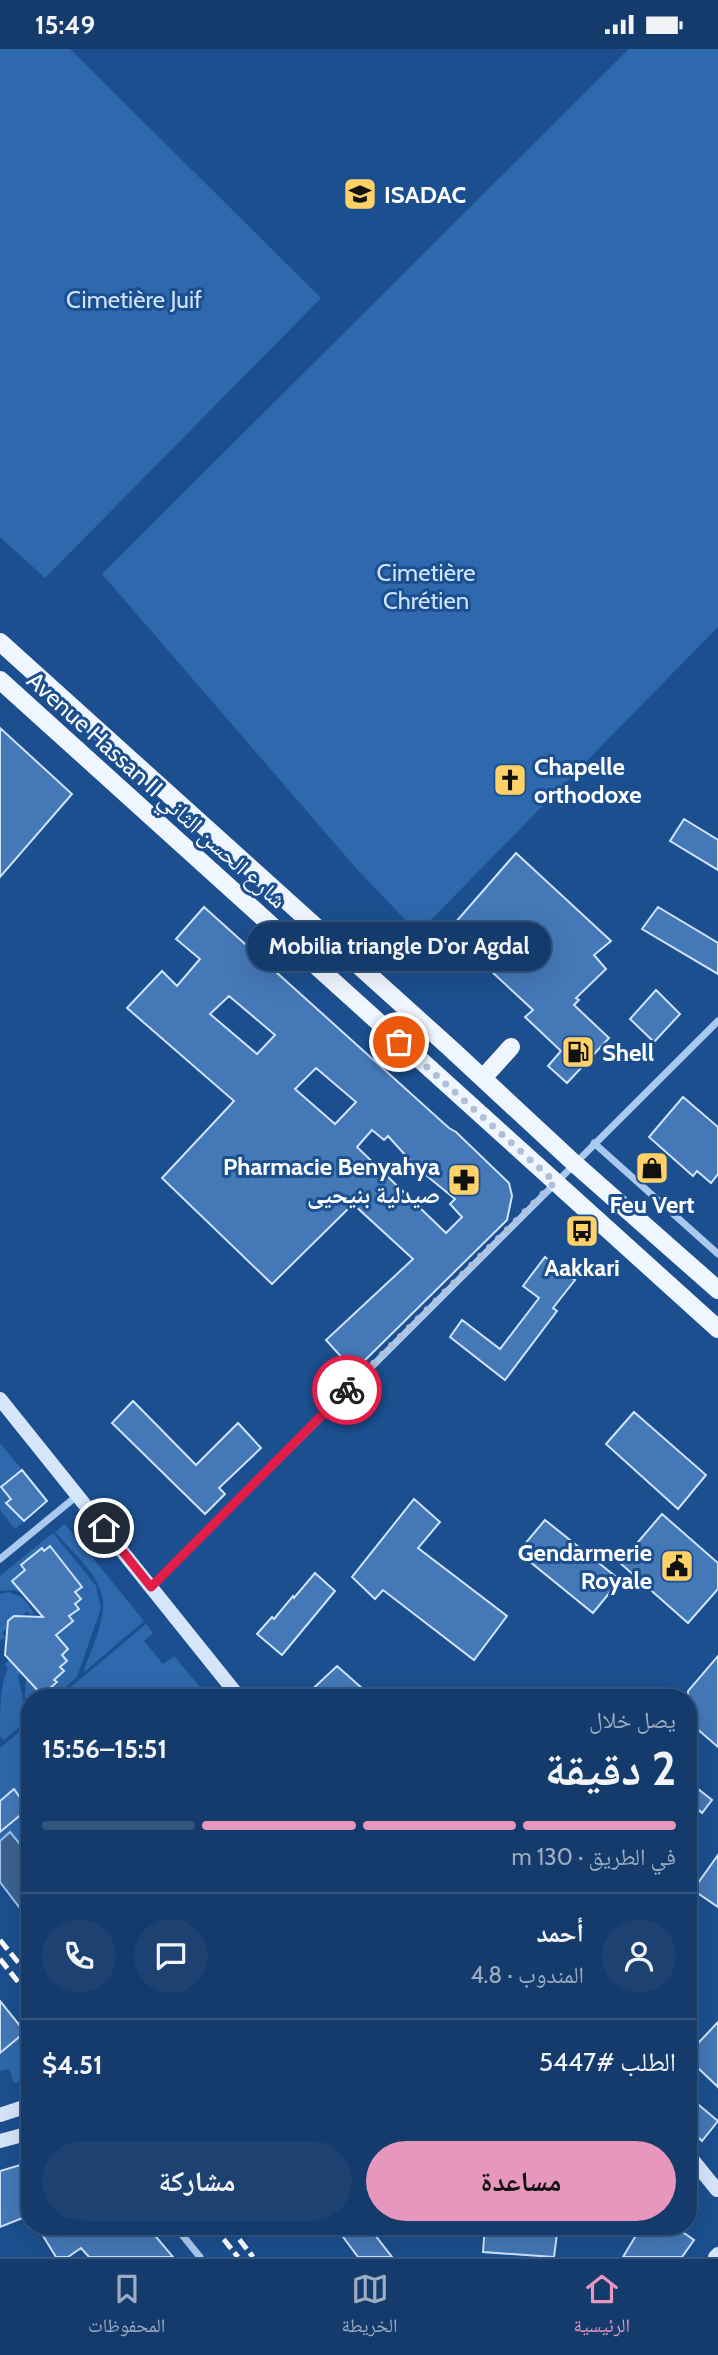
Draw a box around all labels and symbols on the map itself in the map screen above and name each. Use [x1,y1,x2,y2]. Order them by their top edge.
school or university icon: ISADAC [341,175,379,213]
place label: ISADAC [384,180,466,209]
park label: Cimetière Juif [66,285,202,314]
park label: Cimetière Chrétien [377,558,475,615]
street label: Avenue Hassan II شارع الحسن الثاني [18,666,293,918]
place label: Chapelle orthodoxe [534,752,642,809]
church icon: Chapelle orthodoxe [491,761,529,799]
callout: Mobilia triangle D'or Agdal [247,923,551,972]
pin [369,1012,429,1072]
fuel station icon: Shell [559,1033,597,1071]
place label: Shell [602,1038,654,1067]
shop icon: Feu Vert [633,1149,671,1187]
place label: Pharmacie Benyahya صيدلية بنيحيى [223,1152,440,1209]
pharmacy icon: Pharmacie Benyahya صيدلية بنيحيى [445,1161,483,1199]
place label: Feu Vert [610,1190,694,1219]
bus stop icon: Aakkari [563,1212,601,1250]
place label: Aakkari [544,1253,620,1282]
courier [312,1355,382,1425]
pin [74,1498,134,1558]
place label: Gendarmerie Royale [518,1538,652,1595]
public building icon: Gendarmerie Royale [658,1547,696,1585]

